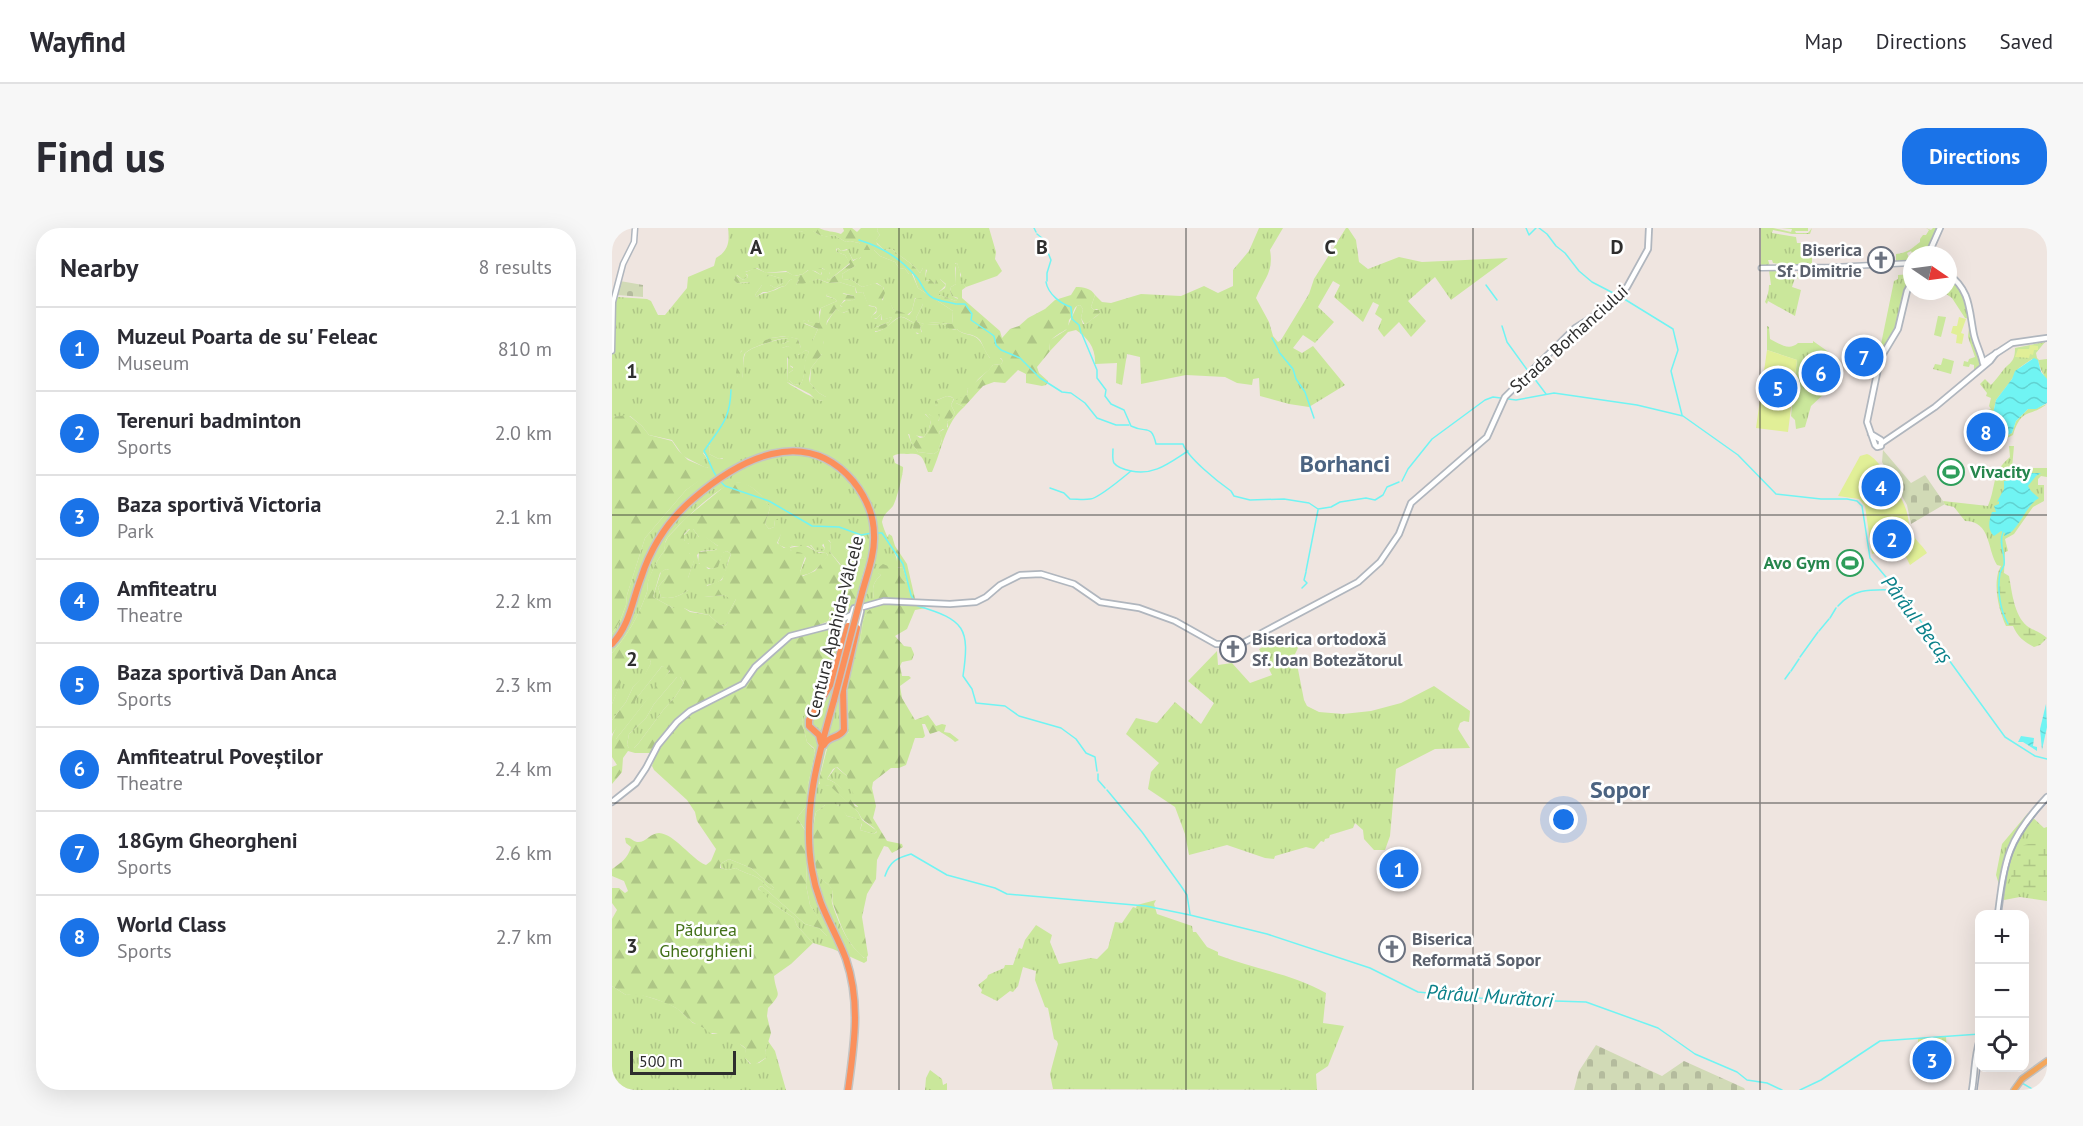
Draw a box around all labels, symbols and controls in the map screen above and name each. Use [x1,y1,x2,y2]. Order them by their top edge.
text: Wayfind [30,23,126,60]
text: Map [1804,28,1843,55]
text: Directions [1876,28,1967,55]
text: Saved [2000,28,2053,55]
button: Directions [1902,128,2047,185]
text: Find us [36,129,165,184]
text: A [750,234,763,260]
text: B [1036,234,1048,260]
text: C [1324,234,1336,260]
text: D [1611,234,1624,260]
place label: Biserica Sf. Dimitrie [1777,238,1862,282]
church icon: Biserica Sf. Dimitrie [1866,245,1896,275]
north arrow [1903,246,1957,300]
text: Nearby [60,251,138,284]
text: 8 results [479,254,552,280]
street label: Strada Borhanciului [1505,279,1633,398]
text: Muzeul Poarta de su' Feleac [117,322,378,350]
pin: 7 [1844,334,1884,380]
text: 1 [74,336,85,362]
text: 810 m [498,336,552,362]
text: Museum [117,350,189,376]
pin: 6 [1802,350,1840,396]
text: 1 [626,358,638,384]
pin: 5 [1758,366,1798,410]
text: Terenuri badminton [117,406,301,434]
pin: 8 [1966,410,2006,454]
text: 2 [74,420,85,446]
text: 2.0 km [495,420,552,446]
text: Sports [117,434,172,460]
district label: Borhanci [1300,448,1390,479]
sports icon: Vivacity [1936,457,1966,487]
place label: Vivacity [1969,460,2031,483]
pin: 4 [1862,464,1900,510]
text: Baza sportivă Victoria [117,490,321,518]
text: 3 [74,504,85,530]
text: 2.1 km [495,504,552,530]
pin: 2 [1872,516,1912,562]
text: Park [117,518,154,544]
street label: Centura Apahida-Vâlcele [801,533,868,720]
sports icon: Avo Gym [1835,548,1865,578]
place label: Avo Gym [1764,551,1830,574]
water label: Pârâul Becaș [1875,570,1959,668]
text: Amfiteatru [117,574,217,602]
text: 4 [74,588,85,614]
text: 2.2 km [495,588,552,614]
text: Theatre [117,602,183,628]
place label: Biserica ortodoxă Sf. Ioan Botezătorul [1252,627,1403,671]
church icon: Biserica ortodoxă Sf. Ioan Botezătorul [1218,634,1248,664]
text: 2 [626,646,638,672]
text: Baza sportivă Dan Anca [117,658,337,686]
text: 5 [74,672,85,698]
text: 2.3 km [495,672,552,698]
text: Sports [117,686,172,712]
text: Amfiteatrul Poveștilor [117,742,323,770]
text: 6 [74,756,85,782]
text: 2.4 km [495,756,552,782]
text: Theatre [117,770,183,796]
district label: Sopor [1590,774,1651,805]
your location [1549,805,1578,834]
text: 18Gym Gheorgheni [117,826,298,854]
text: 7 [74,840,85,866]
text: 2.6 km [495,840,552,866]
pin: 1 [1380,846,1418,892]
text: Sports [117,854,172,880]
text: World Class [117,910,226,938]
map controls [1975,910,2029,1072]
button: + [1975,910,2029,964]
park label: Pădurea Gheorghieni [659,918,753,962]
text: 8 [74,924,85,950]
text: 2.7 km [496,924,552,950]
place label: Biserica Reformată Sopor [1412,927,1542,971]
text: 3 [626,933,638,959]
church icon: Biserica Reformată Sopor [1377,934,1407,964]
text: Sports [117,938,172,964]
button: − [1975,964,2029,1018]
water label: Pârâul Murători [1426,979,1555,1013]
button: locate [1975,1018,2029,1072]
pin: 3 [1912,1038,1952,1082]
scale bar [630,1048,736,1076]
text: 500 m [639,1051,682,1071]

